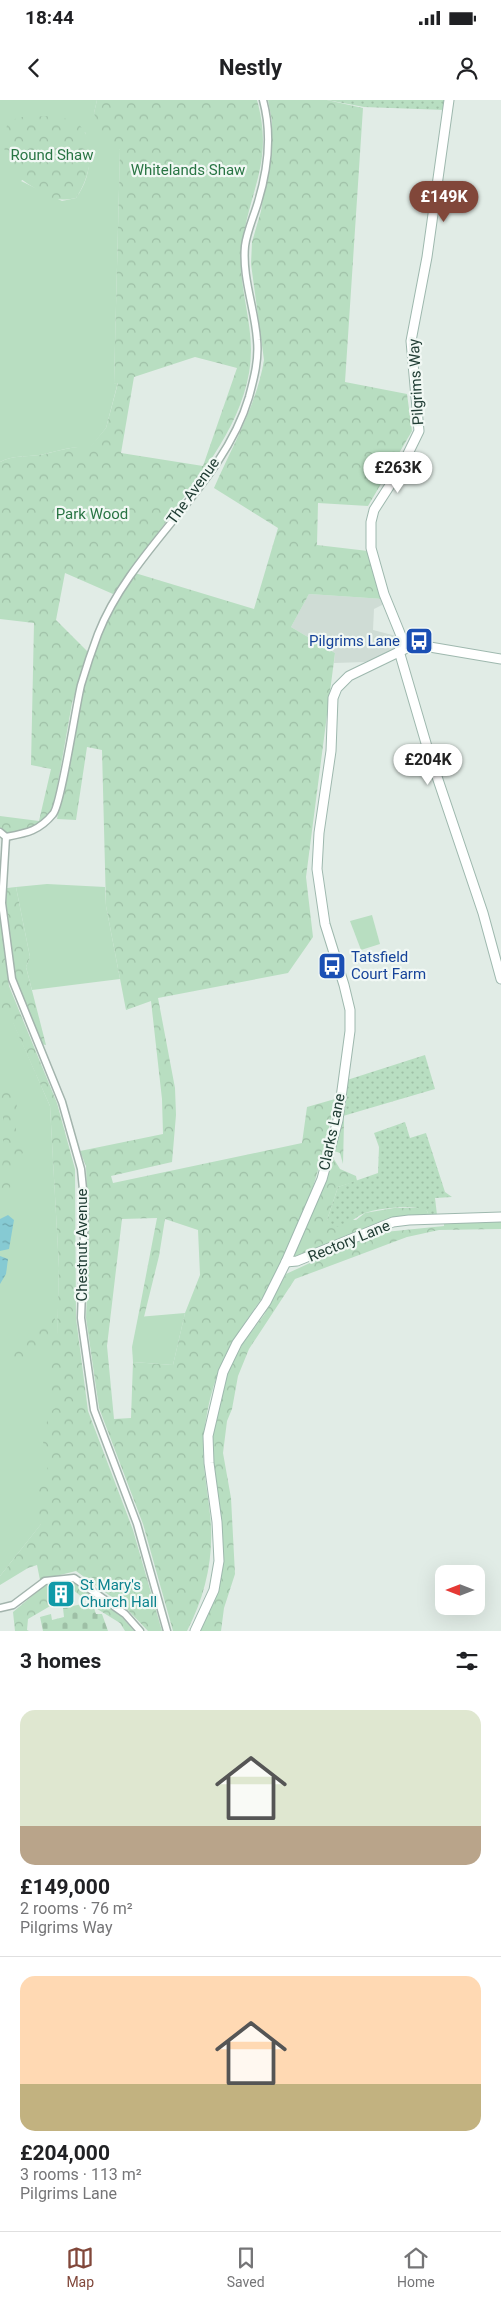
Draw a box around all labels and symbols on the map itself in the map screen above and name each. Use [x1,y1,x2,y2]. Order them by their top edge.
park label: Round Shaw [10,146,94,164]
park label: Whitelands Shaw [131,161,245,179]
pin: £149K [409,180,479,223]
street label: Pilgrims Way [405,338,427,426]
pin: £263K [363,452,433,494]
street label: The Avenue [163,454,223,528]
park label: Park Wood [56,505,128,523]
bus stop icon: Pilgrims Lane [404,626,434,656]
place label: Pilgrims Lane [309,632,400,650]
pin: £204K [393,744,463,786]
place label: Tatsfield Court Farm [351,948,426,983]
bus stop icon: Tatsfield Court Farm [317,951,347,981]
street label: Clarks Lane [315,1092,349,1172]
street label: Chestnut Avenue [73,1189,91,1301]
street label: Rectory Lane [305,1216,393,1266]
north arrow [435,1565,485,1615]
place label: St Mary's Church Hall [80,1576,157,1611]
building icon: St Mary's Church Hall [46,1579,76,1609]

